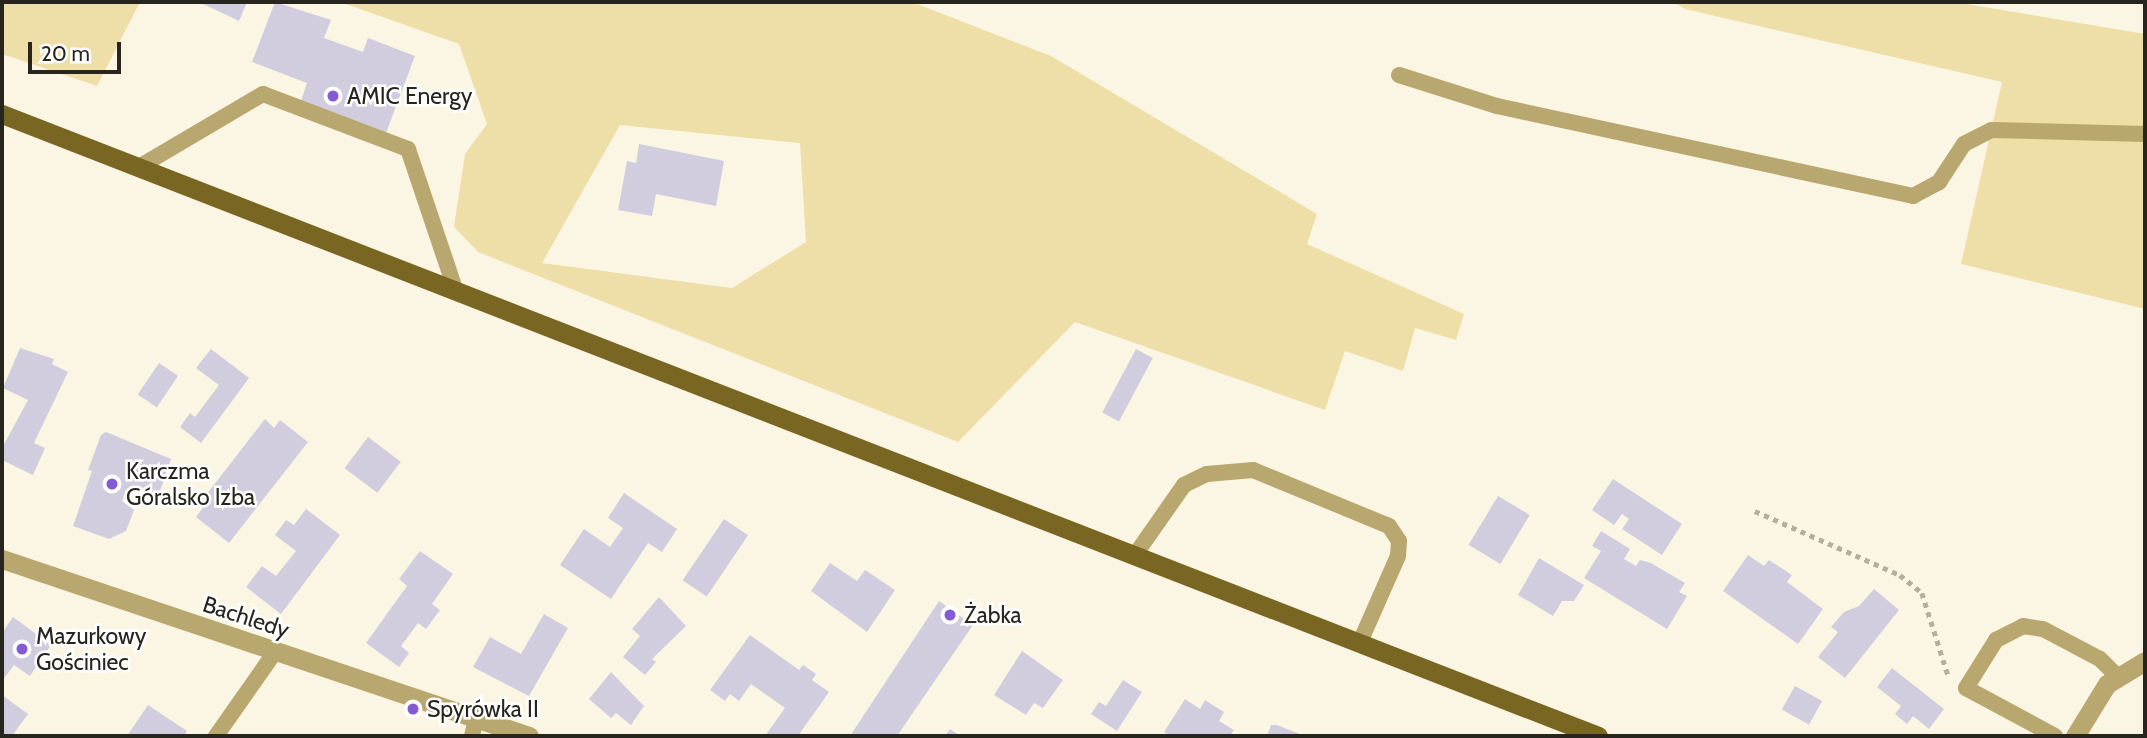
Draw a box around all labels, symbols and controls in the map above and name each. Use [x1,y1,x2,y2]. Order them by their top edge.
scale bar [32,28,124,72]
text: 20 m [41,41,90,66]
place label: AMIC Energy [347,82,472,110]
marker: AMIC Energy [325,88,341,104]
place label: Karczma Góralsko Izba [126,457,255,511]
marker: Karczma Góralsko Izba [104,476,120,492]
street label: Bachledy [199,590,293,644]
place label: Żabka [964,601,1022,629]
marker: Żabka [942,607,958,623]
place label: Mazurkowy Gościniec [36,622,146,676]
marker: Mazurkowy Gościniec [14,641,30,657]
place label: Spyrówka II [427,695,539,723]
marker: Spyrówka II [405,701,421,717]

